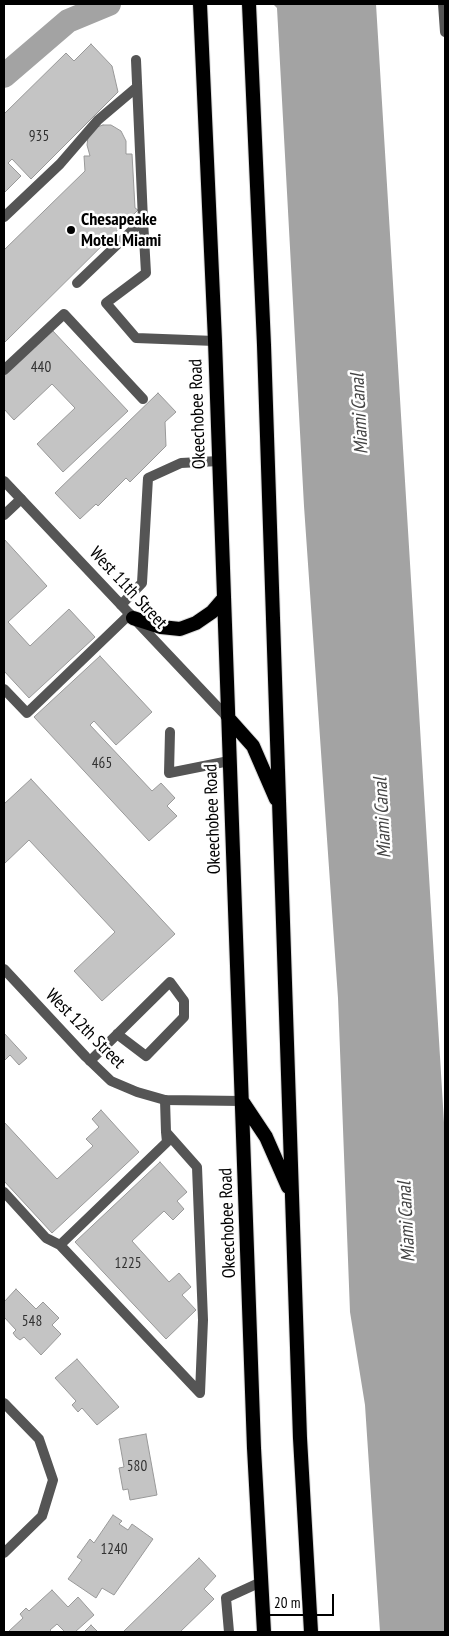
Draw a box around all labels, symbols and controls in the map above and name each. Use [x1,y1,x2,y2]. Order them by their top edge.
house number: 935 [29,128,49,146]
place label: Chesapeake Motel Miami [81,209,161,252]
marker: Chesapeake Motel Miami [65,224,77,236]
street label: Okeechobee Road [185,358,211,470]
house number: 440 [31,359,51,377]
water label: Miami Canal [347,373,373,455]
street label: West 11th Street [85,543,171,633]
house number: 465 [92,755,112,773]
street label: Okeechobee Road [200,763,226,875]
water label: Miami Canal [370,777,396,859]
street label: West 12th Street [41,985,129,1073]
street label: Okeechobee Road [215,1167,241,1279]
water label: Miami Canal [394,1181,420,1263]
house number: 1225 [115,1255,141,1273]
house number: 548 [22,1313,42,1331]
house number: 580 [127,1458,147,1476]
house number: 1240 [101,1541,127,1559]
scale bar [269,1584,336,1616]
text: 20 m [274,1593,300,1612]

